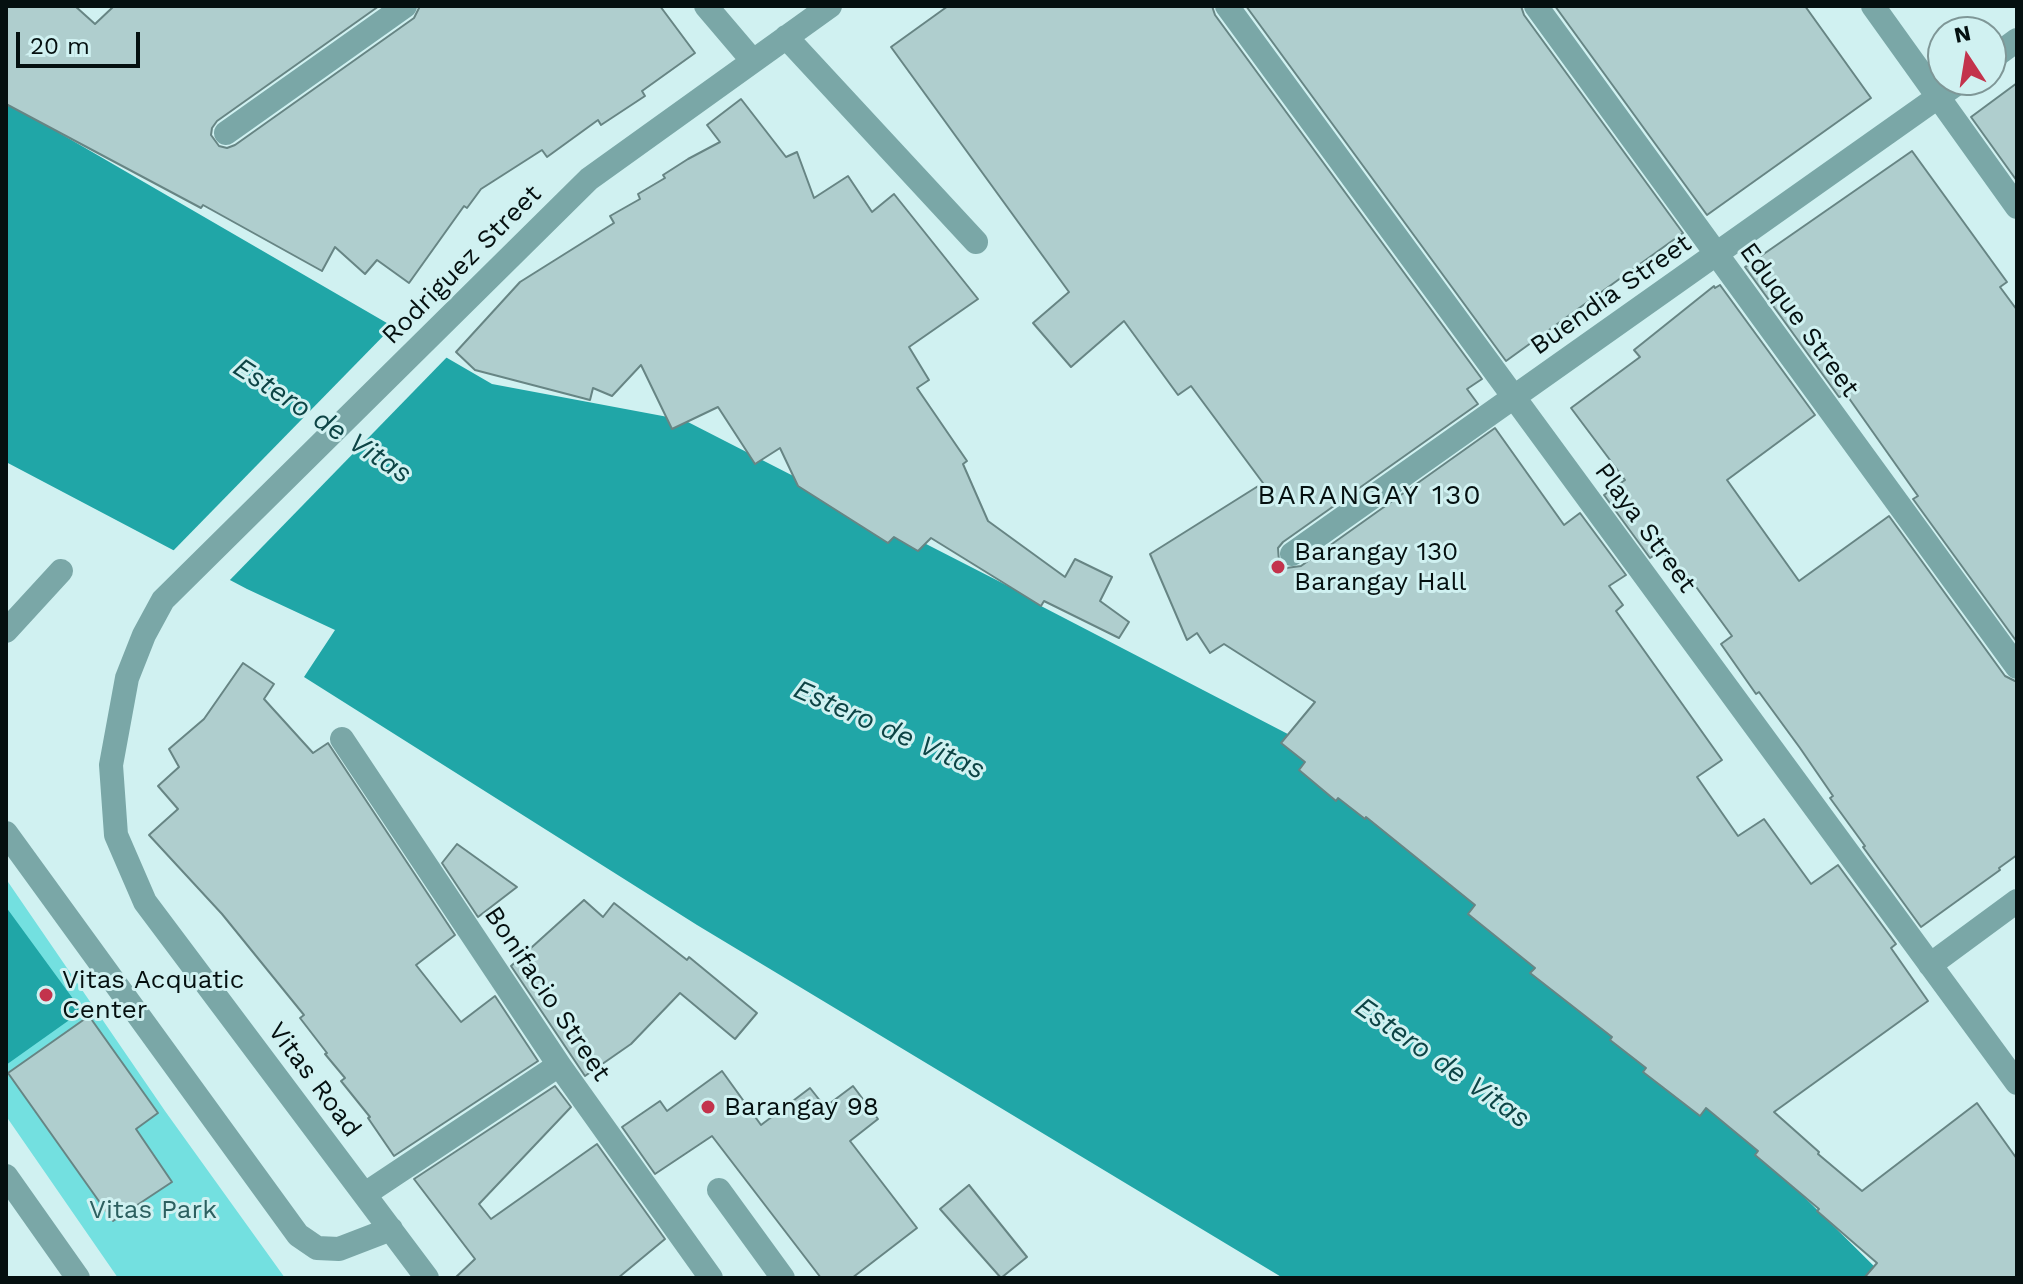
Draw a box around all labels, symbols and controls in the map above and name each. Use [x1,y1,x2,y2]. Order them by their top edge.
scale bar [20,16,144,66]
north arrow [1927,16,2007,96]
text: N [1952,20,1973,48]
text: 20 m [30,32,90,60]
street label: Rodriguez Street [376,179,548,351]
street label: Buendia Street [1525,228,1697,362]
street label: Eduque Street [1733,237,1865,403]
water label: Estero de Vitas [227,351,417,491]
street label: Playa Street [1588,457,1702,599]
district label: BARANGAY 130 [1257,479,1483,513]
place label: Barangay 130 Barangay Hall [1294,536,1466,598]
marker: Barangay 130 Barangay Hall [1269,558,1287,576]
water label: Estero de Vitas [788,673,990,787]
street label: Bonifacio Street [477,901,617,1087]
place label: Vitas Acquatic Center [62,964,244,1026]
marker: Vitas Acquatic Center [37,986,55,1004]
water label: Estero de Vitas [1348,990,1536,1136]
street label: Vitas Road [261,1017,367,1143]
place label: Barangay 98 [724,1091,879,1123]
marker: Barangay 98 [699,1098,717,1116]
park label: Vitas Park [89,1194,217,1226]

